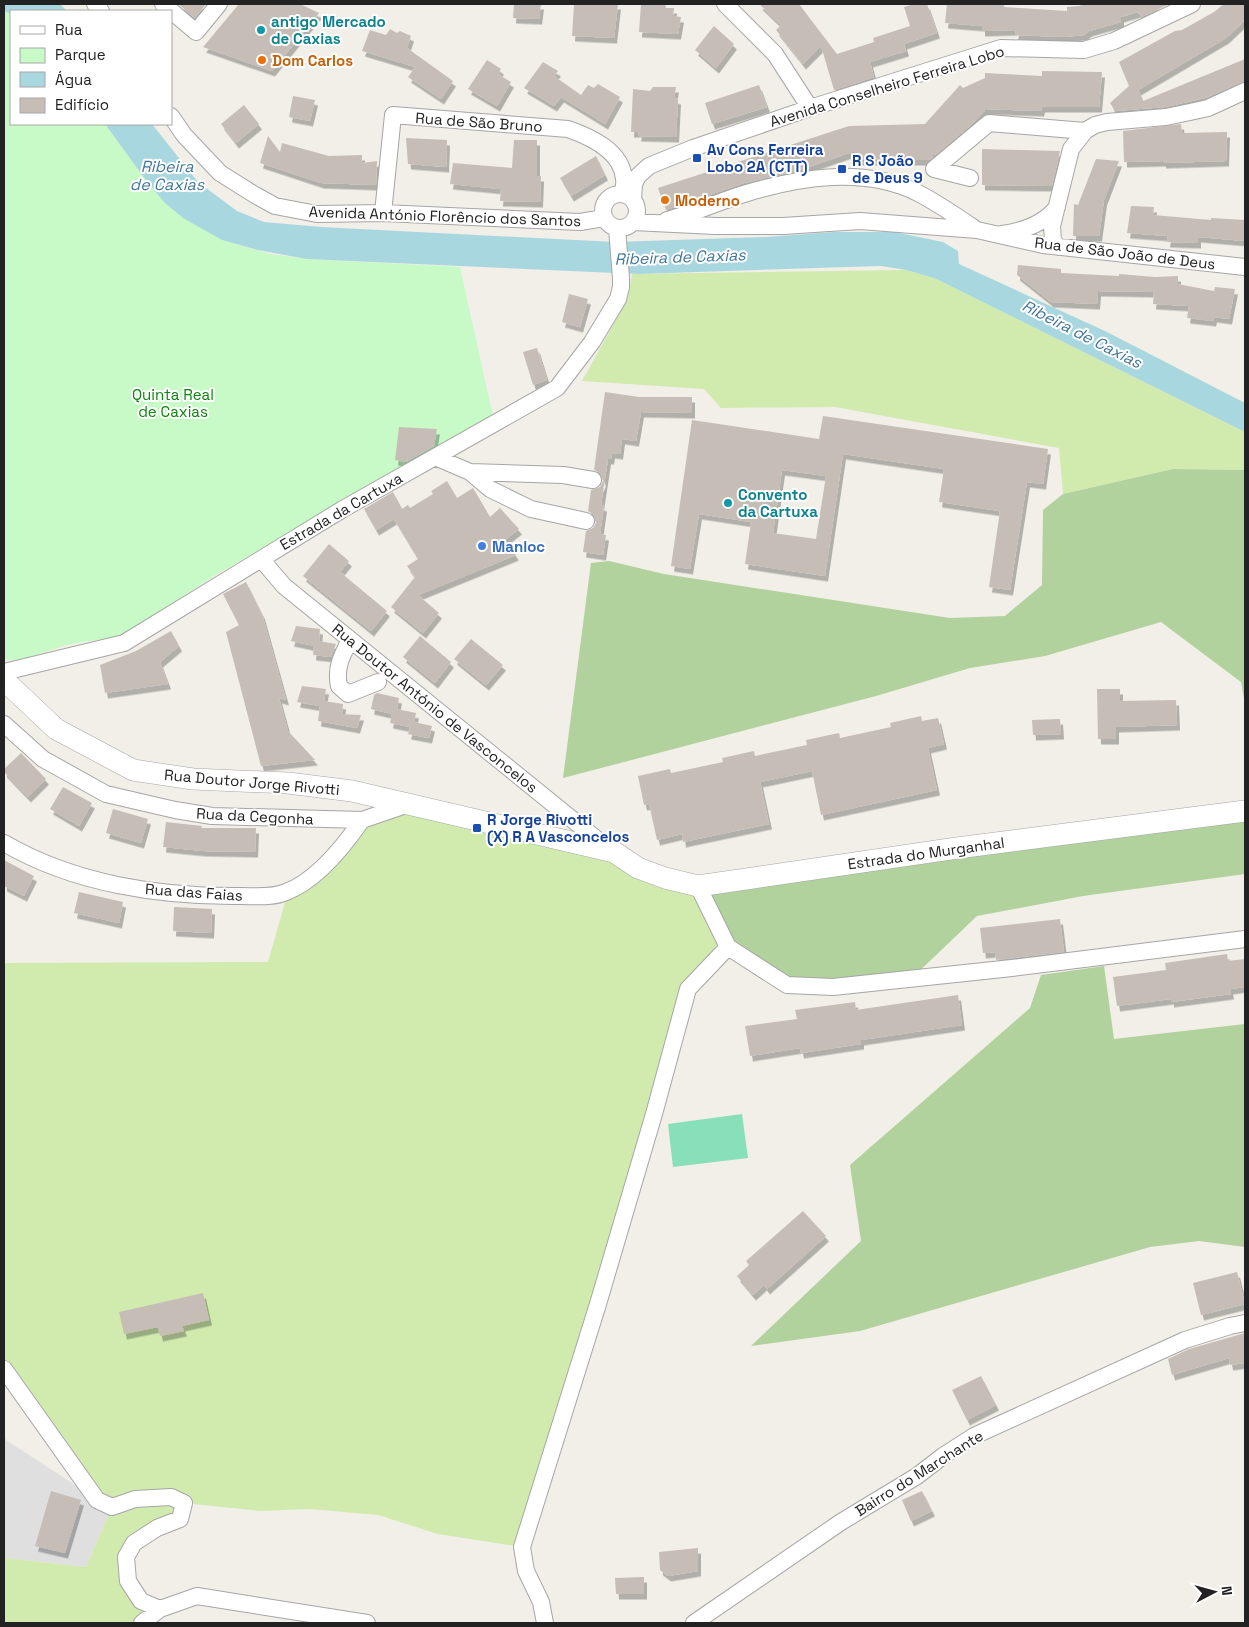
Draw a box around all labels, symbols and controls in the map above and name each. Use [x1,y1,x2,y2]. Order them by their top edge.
legend [10,10,172,125]
place label: antigo Mercado de Caxias [271,12,386,48]
text: Rua [55,20,83,39]
marker: antigo Mercado de Caxias [255,24,267,36]
street label: Avenida Conselheiro Ferreira Lobo [767,41,1007,131]
text: Parque [55,45,106,64]
place label: Dom Carlos [272,51,353,70]
marker: Dom Carlos [256,54,268,66]
text: Água [55,70,92,89]
text: Edifício [55,95,109,114]
street label: Rua de São Bruno [415,108,543,136]
place label: Av Cons Ferreira Lobo 2A (CTT) [707,140,824,176]
place label: R S João de Deus 9 [852,151,923,187]
marker: Av Cons Ferreira Lobo 2A (CTT) [691,152,703,164]
water label: Ribeira de Caxias [130,156,205,195]
marker: R S João de Deus 9 [836,163,848,175]
place label: Moderno [675,191,740,210]
marker: Moderno [659,194,671,206]
street label: Avenida António Florêncio dos Santos [308,202,582,230]
street label: Rua de São João de Deus [1034,232,1217,274]
water label: Ribeira de Caxias [614,244,746,270]
water label: Ribeira de Caxias [1019,295,1146,373]
park label: Quinta Real de Caxias [132,385,214,421]
street label: Estrada da Cartuxa [276,468,406,554]
place label: Convento da Cartuxa [738,485,818,521]
marker: Convento da Cartuxa [722,497,734,509]
place label: Manloc [492,537,545,556]
marker: Manloc [476,540,488,552]
street label: Rua Doutor António de Vasconcelos [329,619,542,797]
street label: Rua Doutor Jorge Rivotti [163,765,341,799]
street label: Rua da Cegonha [196,803,315,829]
place label: R Jorge Rivotti (X) R A Vasconcelos [487,810,629,846]
marker: R Jorge Rivotti (X) R A Vasconcelos [471,822,483,834]
street label: Estrada do Murganhal [846,833,1006,873]
street label: Rua das Faias [145,879,244,905]
street label: Bairro do Marchante [851,1426,987,1520]
north arrow [1189,1567,1239,1617]
text: N [1217,1585,1236,1596]

